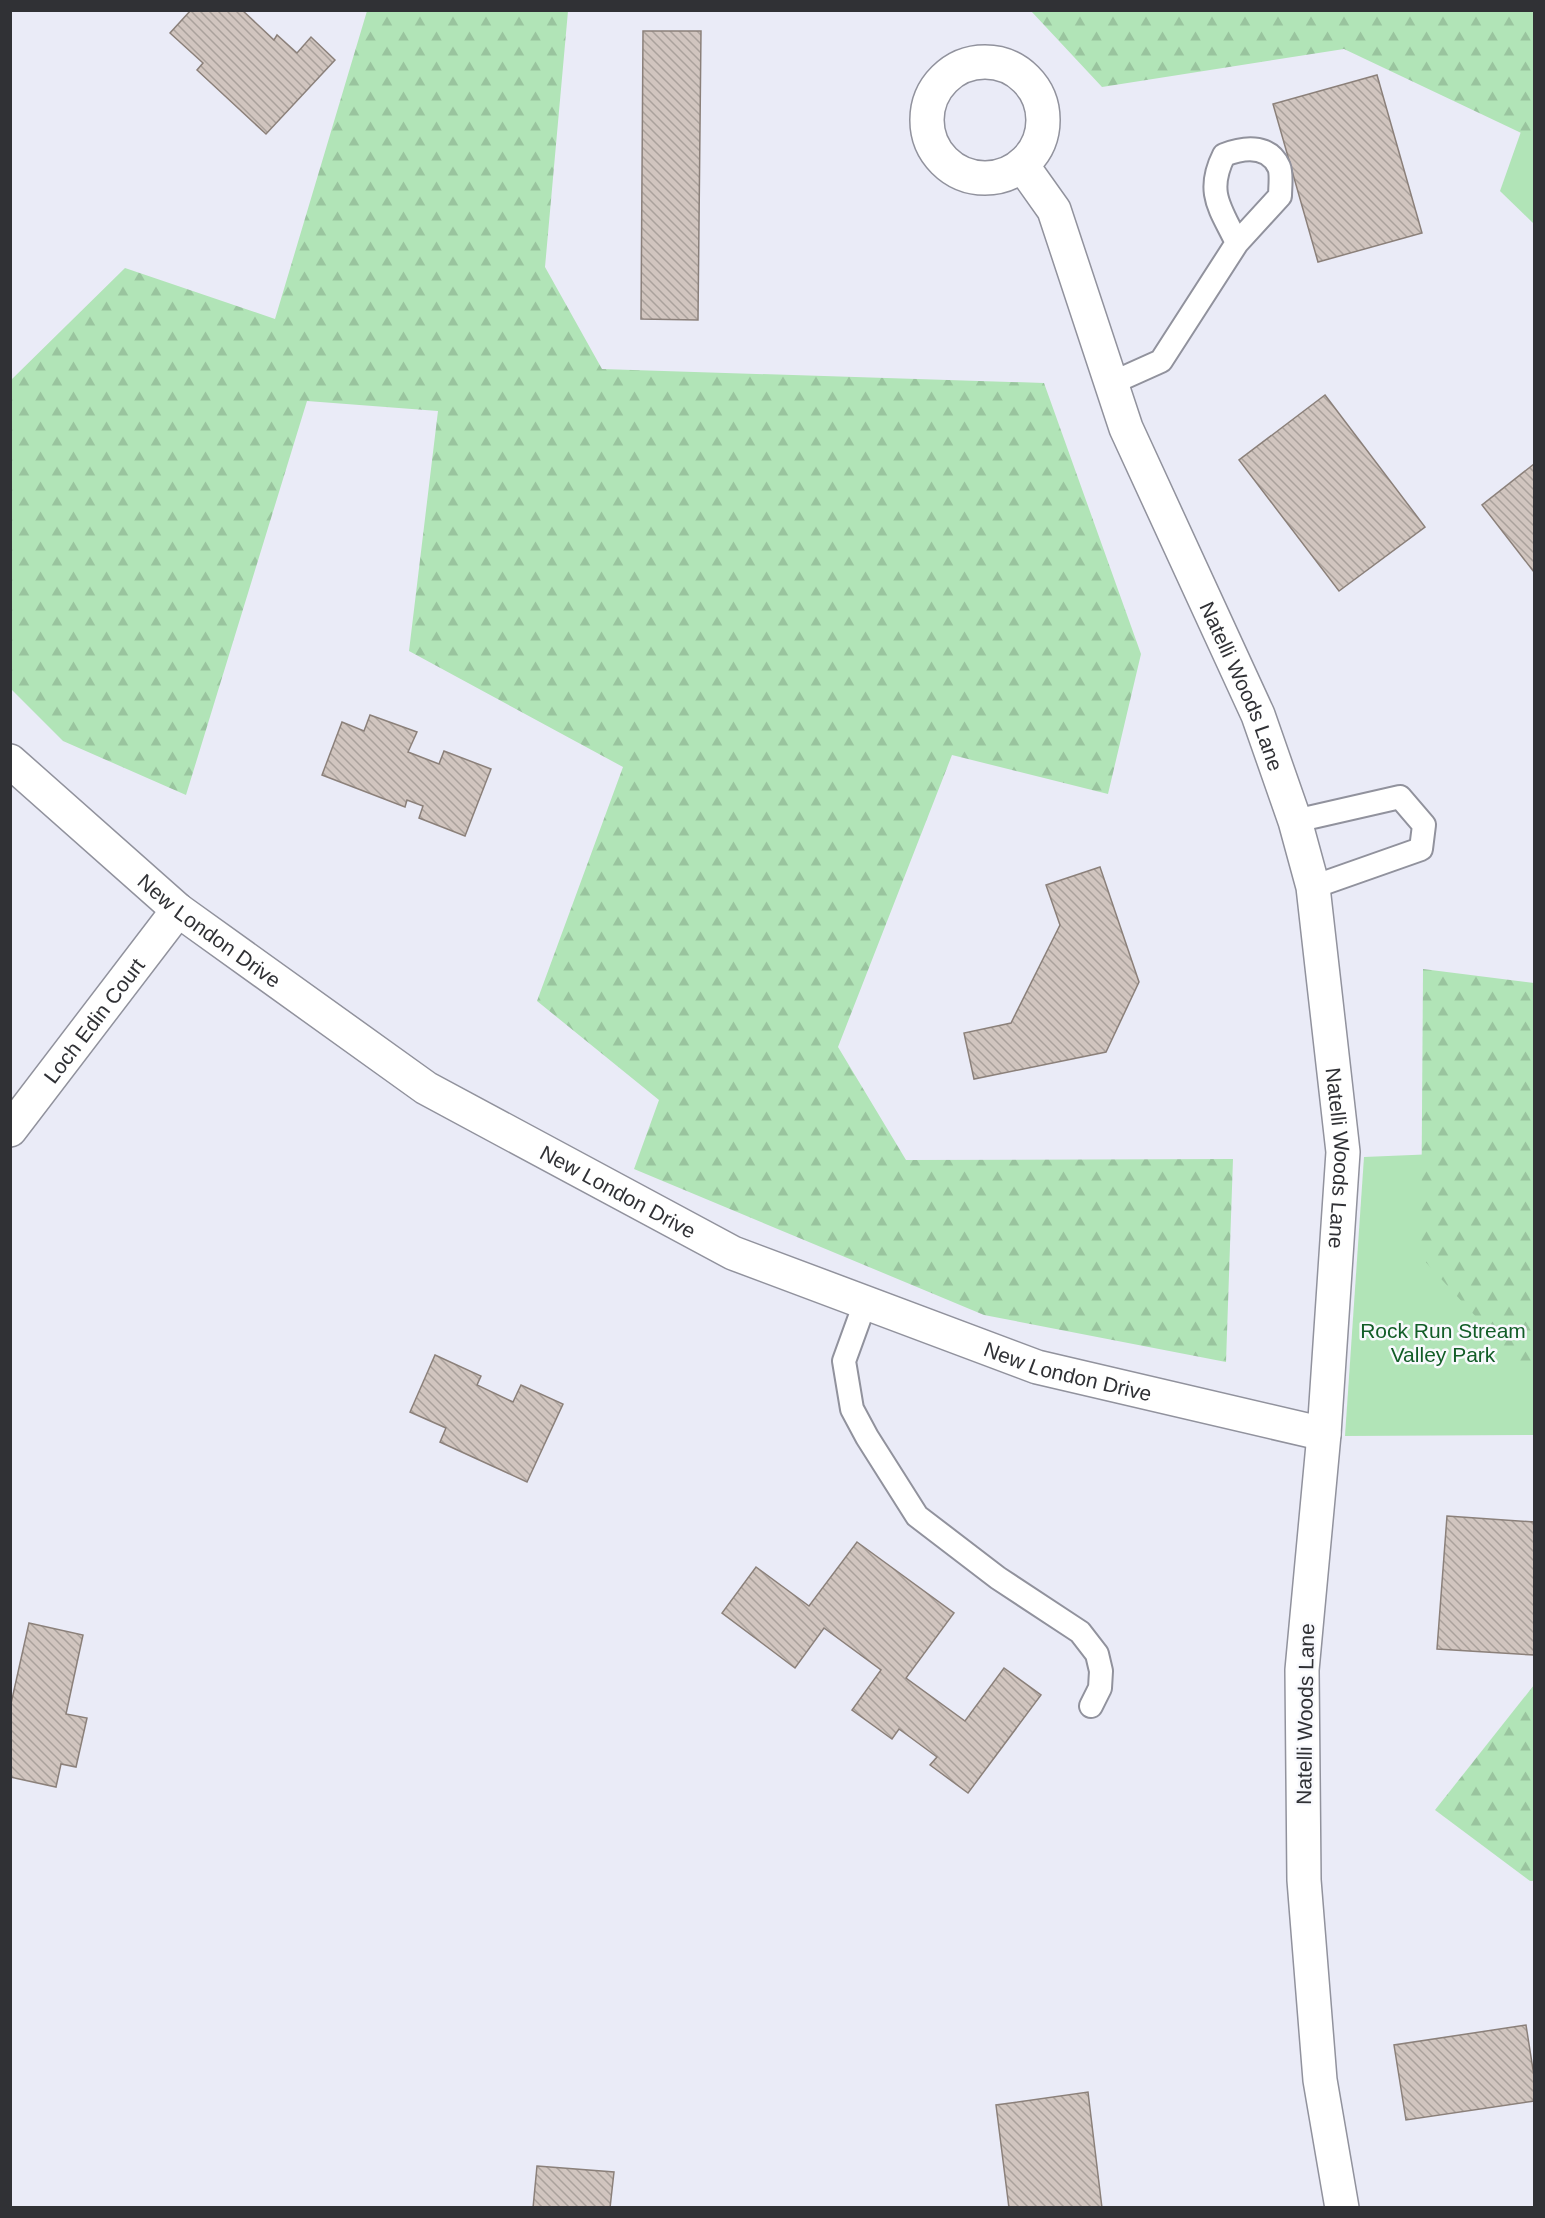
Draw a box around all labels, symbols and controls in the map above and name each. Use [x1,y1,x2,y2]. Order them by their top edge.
street label: Natelli Woods Lane [1196,598,1288,774]
street label: New London Drive [134,869,285,992]
street label: Loch Edin Court [39,953,149,1087]
street label: Natelli Woods Lane [1322,1066,1355,1249]
street label: New London Drive [537,1140,700,1242]
park label: Rock Run Stream Valley Park [1360,1319,1526,1366]
street label: New London Drive [981,1337,1154,1405]
street label: Natelli Woods Lane [1292,1623,1318,1805]

